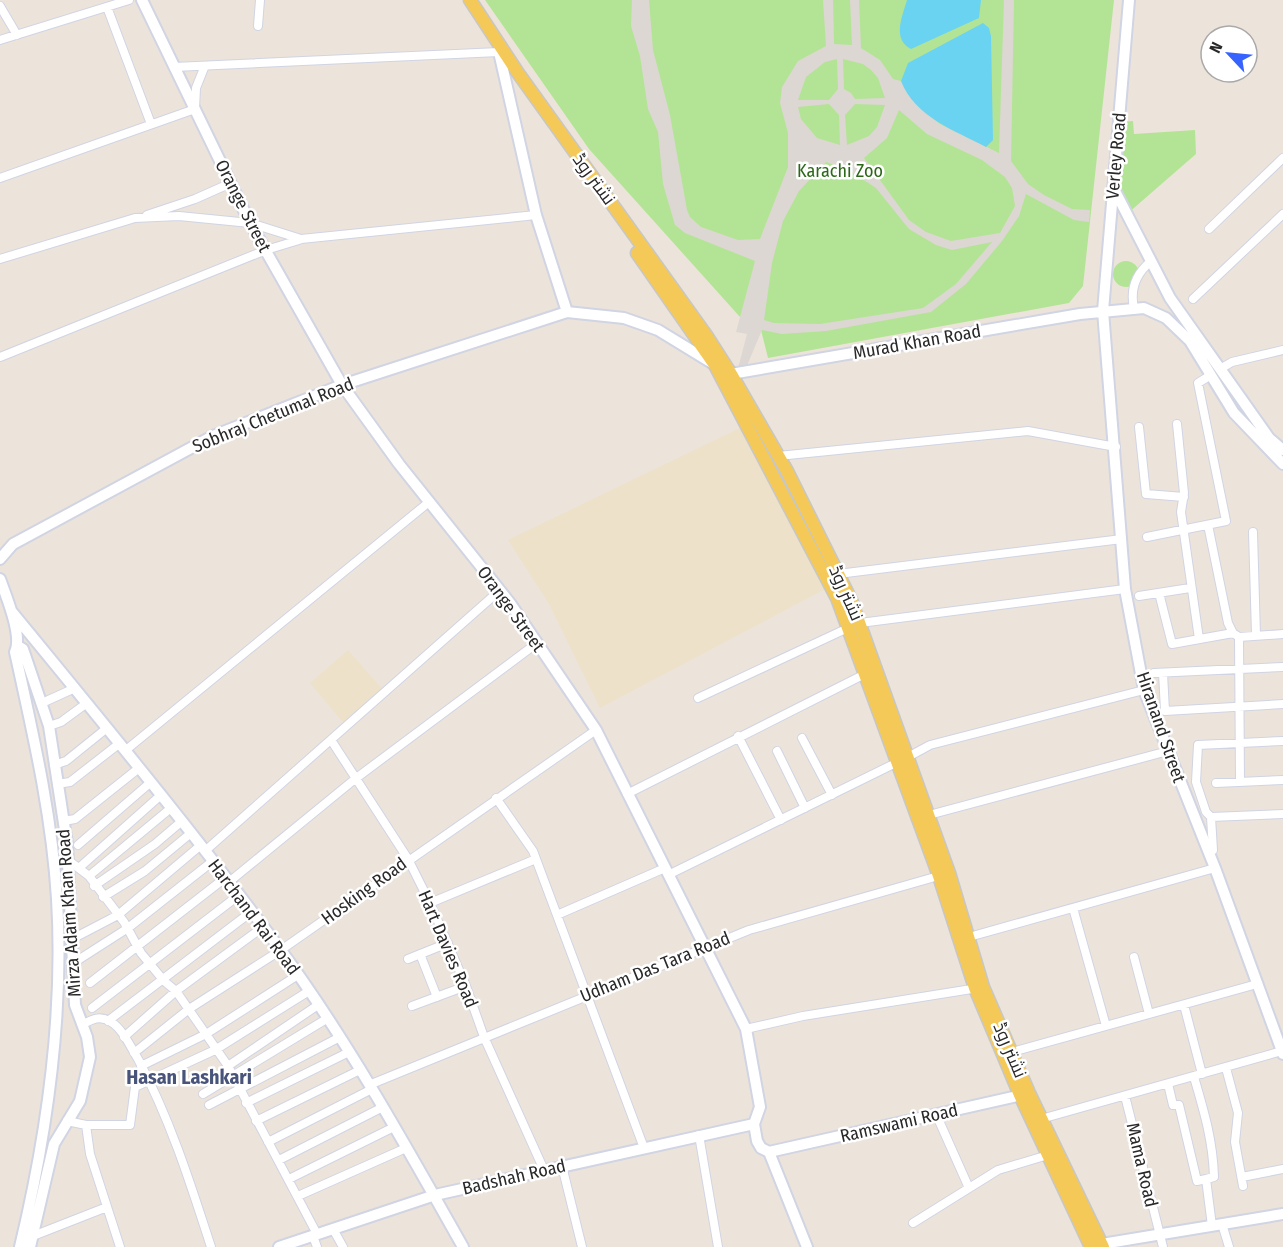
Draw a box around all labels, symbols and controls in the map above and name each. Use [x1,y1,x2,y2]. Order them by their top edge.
north arrow [1199,24,1259,84]
text: N [1205,39,1227,56]
street label: Verley Road [1101,112,1131,200]
street label: نشتر روڈ [568,149,620,209]
street label: Orange Street [210,156,276,256]
park label: Karachi Zoo [797,160,883,182]
street label: Murad Khan Road [851,320,983,364]
street label: Sobhraj Chetumal Road [189,373,357,457]
street label: Orange Street [472,562,550,656]
street label: نشتر روڈ [824,562,868,624]
street label: Hiranand Street [1132,669,1190,785]
street label: Mirza Adam Khan Road [52,828,86,998]
street label: Hosking Road [317,853,411,929]
street label: Harchand Rai Road [203,855,305,979]
street label: Hart Davies Road [413,887,483,1011]
street label: Udham Das Tara Road [577,927,733,1007]
street label: نشتر روڈ [988,1019,1032,1081]
district label: Hasan Lashkari [126,1065,252,1089]
street label: Ramswami Road [838,1099,960,1147]
street label: Mama Road [1122,1121,1162,1209]
street label: Badshah Road [460,1154,568,1200]

